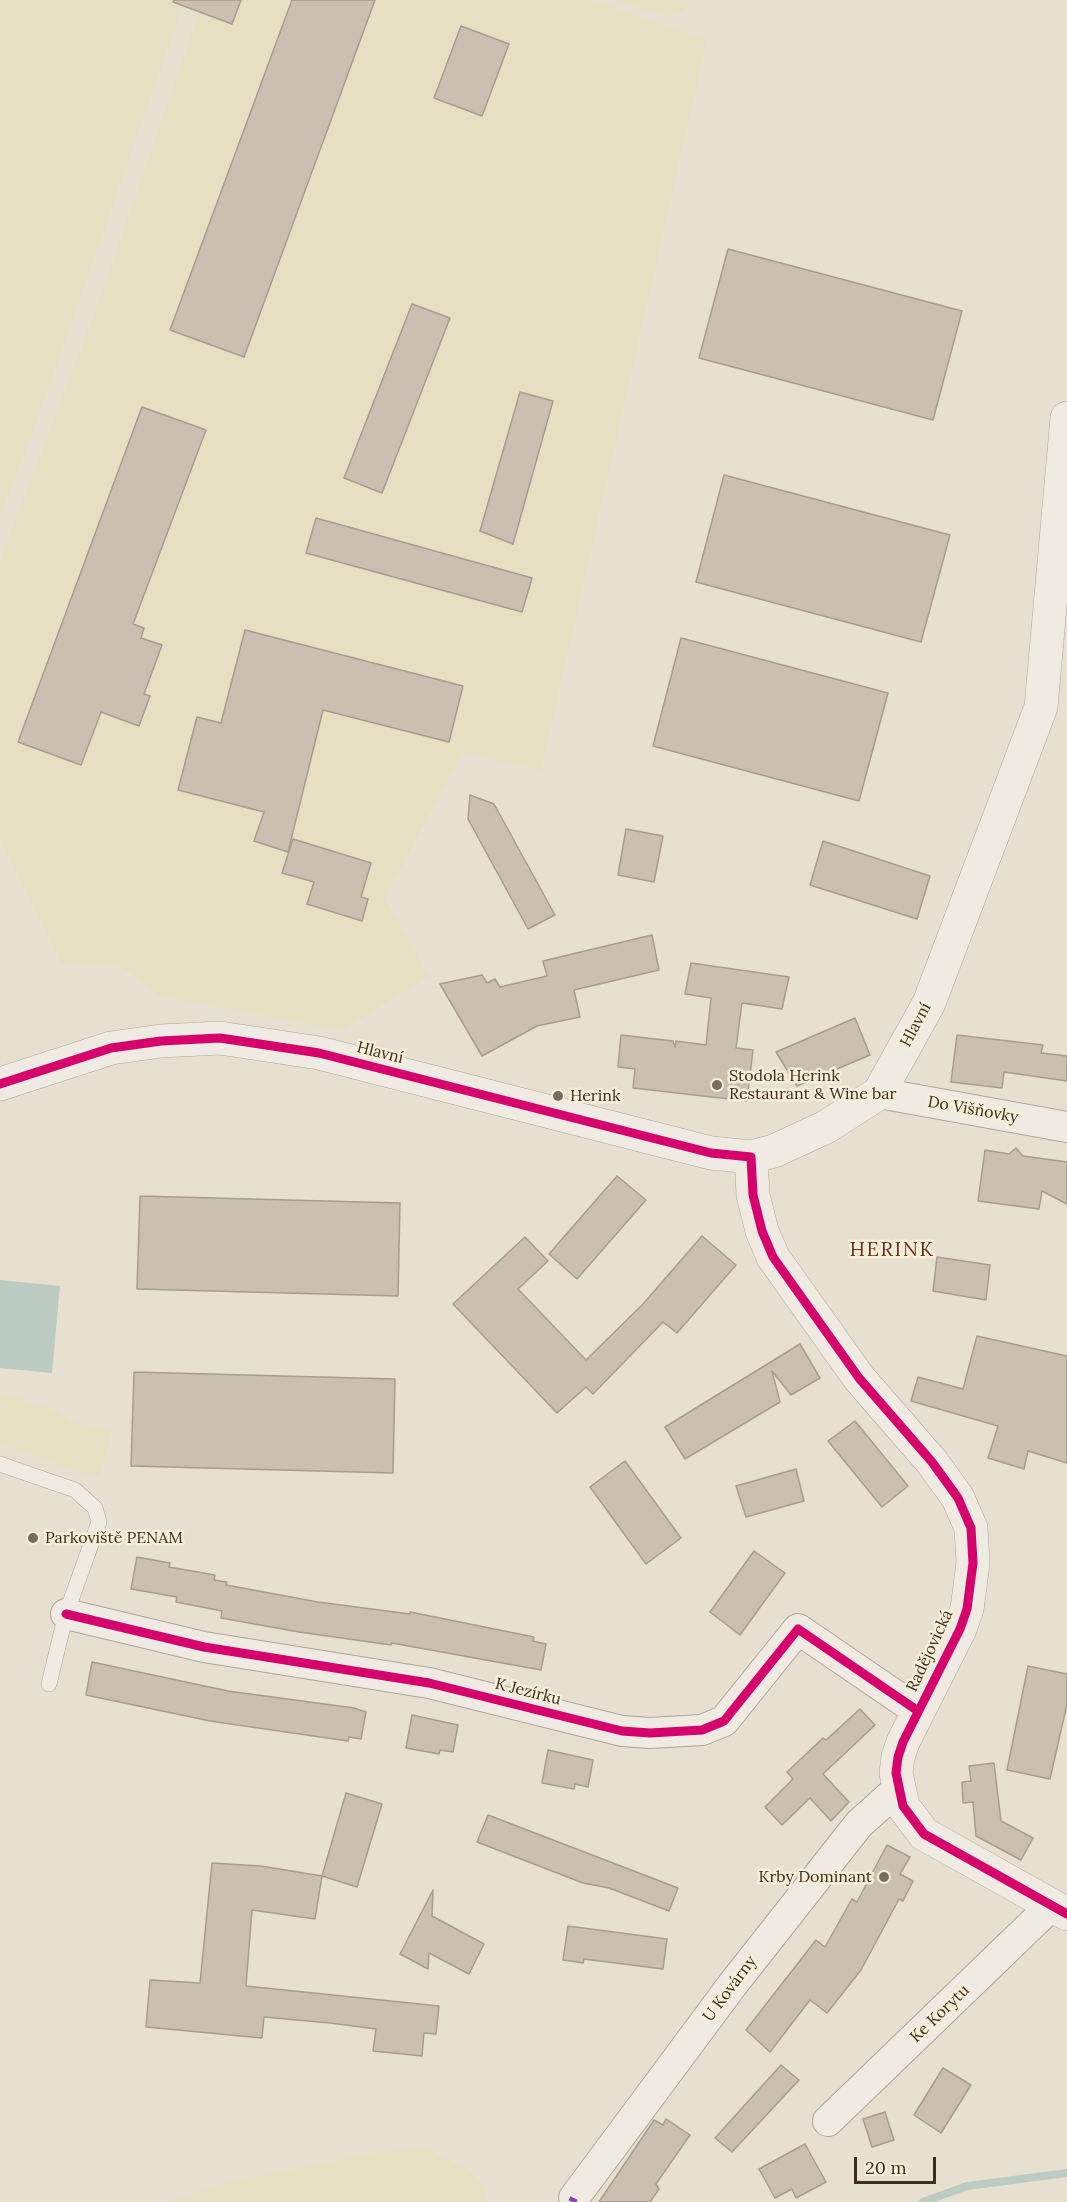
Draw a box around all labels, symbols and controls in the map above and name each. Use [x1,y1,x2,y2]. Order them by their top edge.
street label: Hlavní [896,1000,936,1050]
street label: Hlavní [355,1038,405,1068]
place label: Stodola Herink Restaurant & Wine bar [729,1066,897,1104]
marker: Stodola Herink Restaurant & Wine bar [710,1078,724,1092]
place label: Herink [570,1086,621,1106]
marker: Herink [551,1089,565,1103]
street label: Do Višňovky [926,1093,1020,1127]
district label: HERINK [849,1238,935,1262]
place label: Parkoviště PENAM [45,1528,183,1548]
marker: Parkoviště PENAM [26,1531,40,1545]
street label: Radějovická [903,1607,957,1695]
street label: K Jezírku [493,1675,563,1709]
place label: Krby Dominant [759,1867,872,1887]
marker: Krby Dominant [877,1870,891,1884]
street label: U Kovárny [699,1952,761,2026]
street label: Ke Korytu [906,1981,974,2047]
scale bar [857,2145,940,2183]
text: 20 m [865,2156,907,2179]

